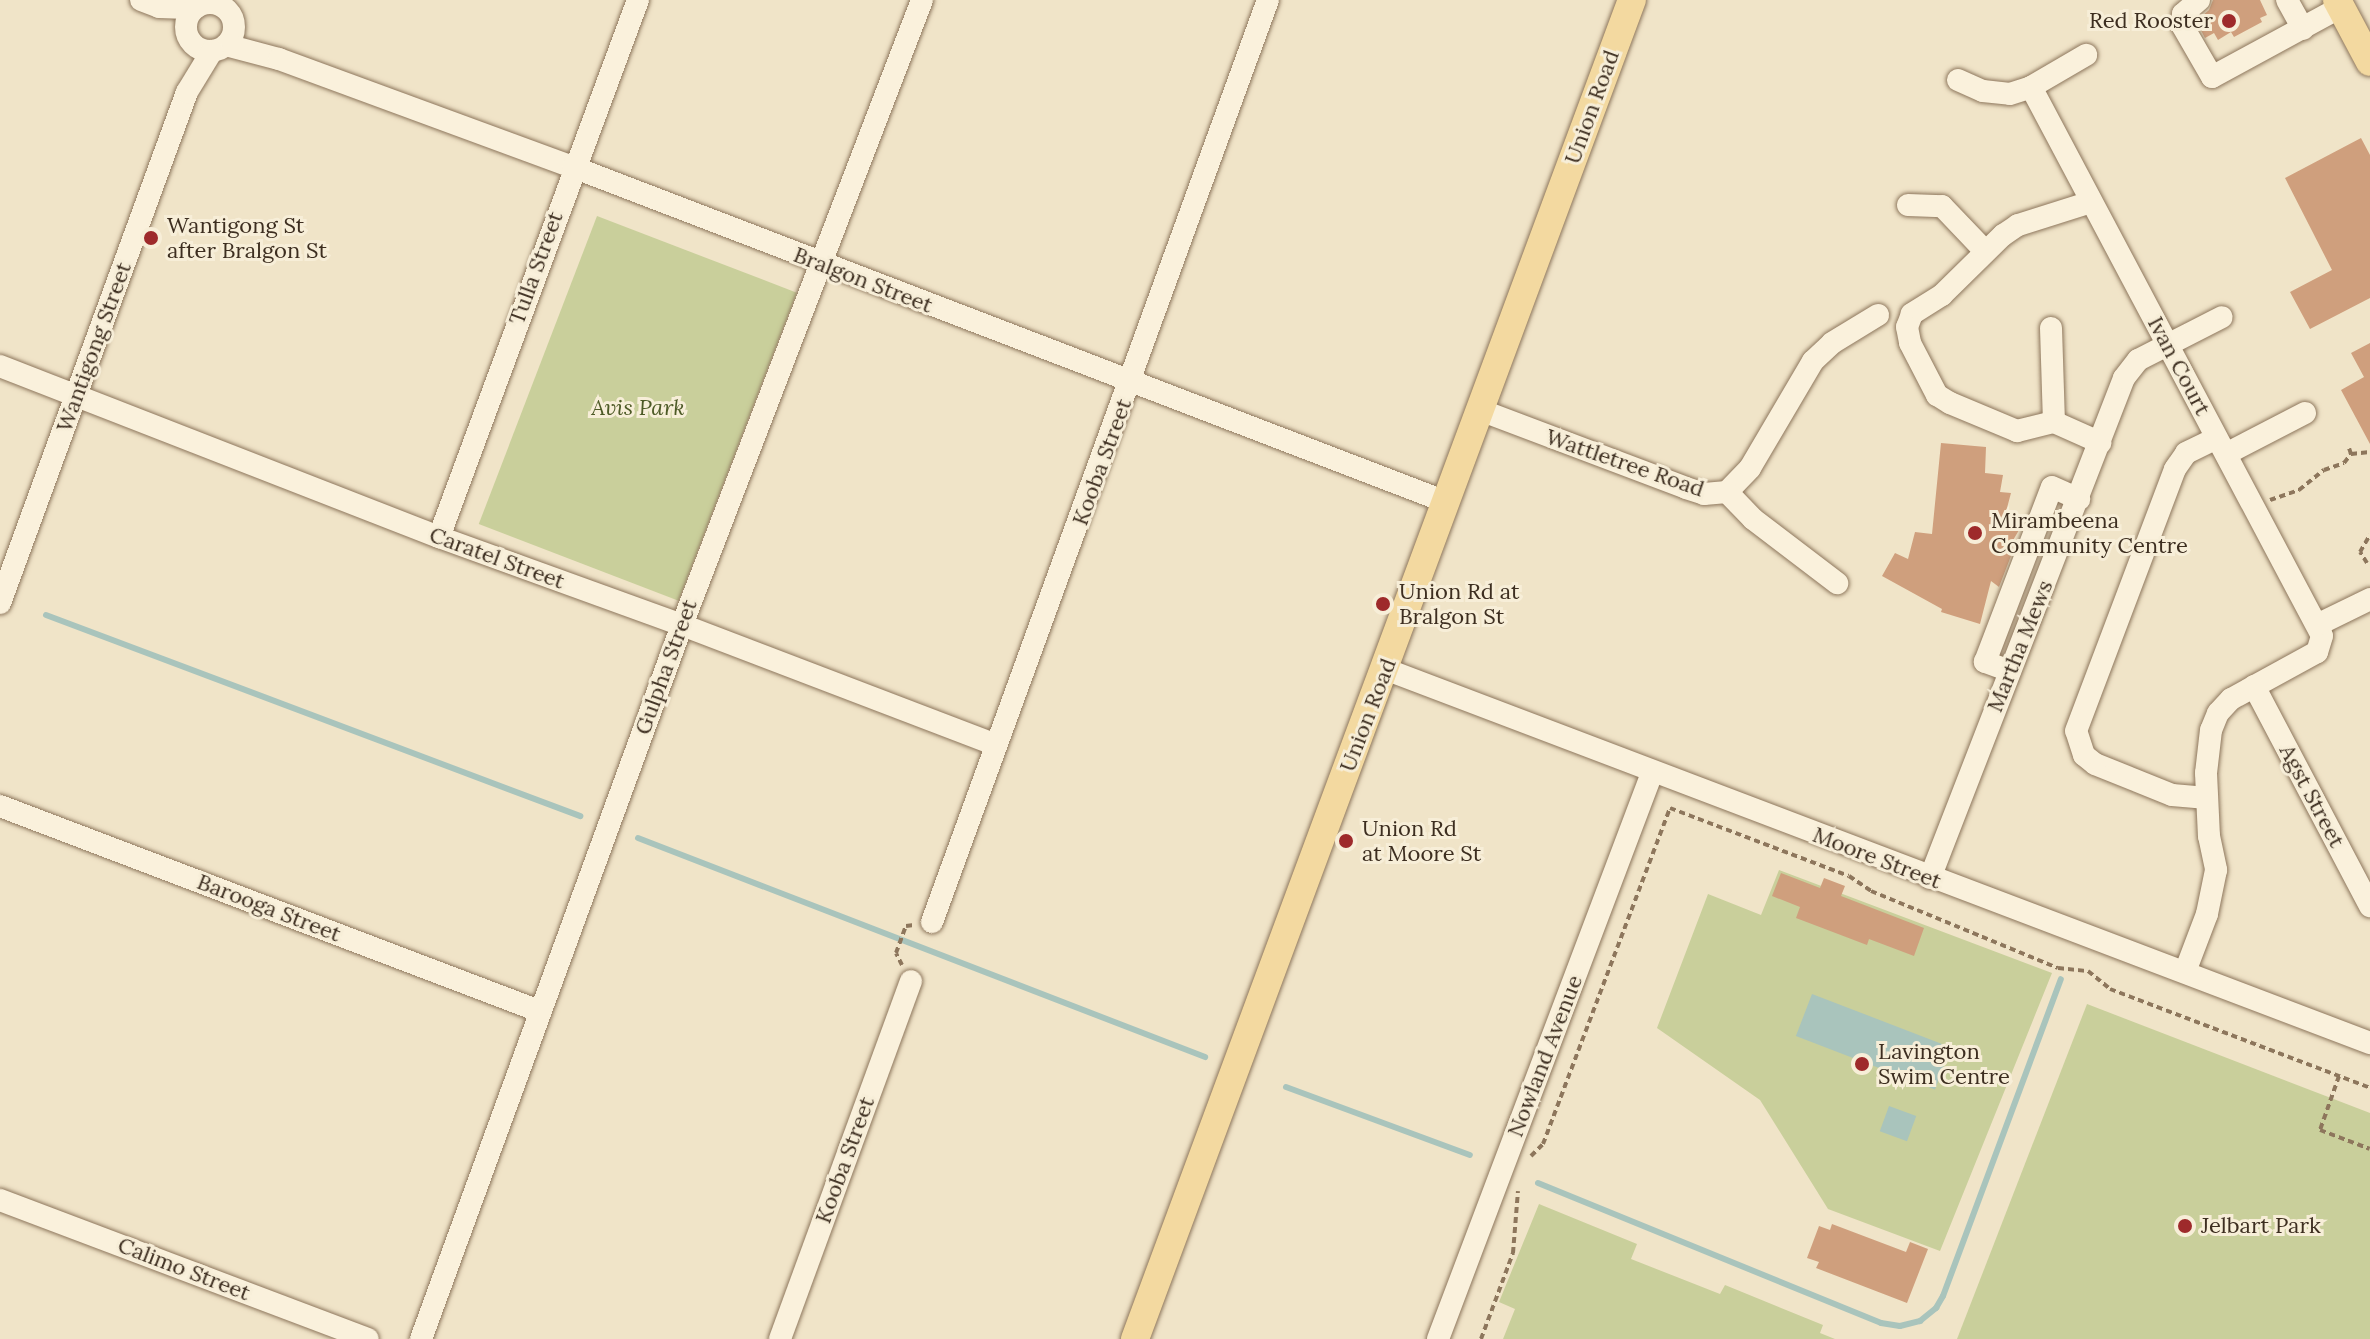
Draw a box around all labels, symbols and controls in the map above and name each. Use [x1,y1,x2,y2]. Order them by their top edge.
place label: Red Rooster [2089,8,2213,34]
marker: Red Rooster [2220,12,2238,30]
street label: Union Road [1559,47,1625,167]
street label: Tulla Street [503,208,569,328]
place label: Wantigong St after Bralgon St [167,212,327,264]
marker: Wantigong St after Bralgon St [142,229,160,247]
street label: Bralgon Street [790,241,936,319]
street label: Wantigong Street [51,258,137,436]
street label: Ivan Court [2142,312,2216,420]
park label: Avis Park [591,395,685,421]
street label: Kooba Street [1067,395,1137,529]
street label: Wattletree Road [1542,424,1708,502]
place label: Mirambeena Community Centre [1991,507,2188,558]
street label: Caratel Street [426,521,568,595]
marker: Mirambeena Community Centre [1966,524,1984,542]
street label: Martha Mews [1982,576,2058,716]
place label: Union Rd at Bralgon St [1399,578,1519,630]
marker: Union Rd at Bralgon St [1374,595,1392,613]
street label: Gulpha Street [629,596,703,738]
street label: Union Road [1334,655,1402,775]
street label: Agst Street [2274,740,2350,852]
place label: Union Rd at Moore St [1362,815,1481,866]
street label: Moore Street [1809,821,1945,895]
marker: Union Rd at Moore St [1337,832,1355,850]
street label: Barooga Street [193,868,345,948]
street label: Nowland Avenue [1502,971,1588,1141]
place label: Lavington Swim Centre [1878,1038,2010,1090]
marker: Lavington Swim Centre [1853,1055,1871,1073]
street label: Kooba Street [810,1093,880,1227]
place label: Jelbart Park [2201,1213,2321,1239]
marker: Jelbart Park [2176,1217,2194,1235]
street label: Calimo Street [114,1232,254,1306]

